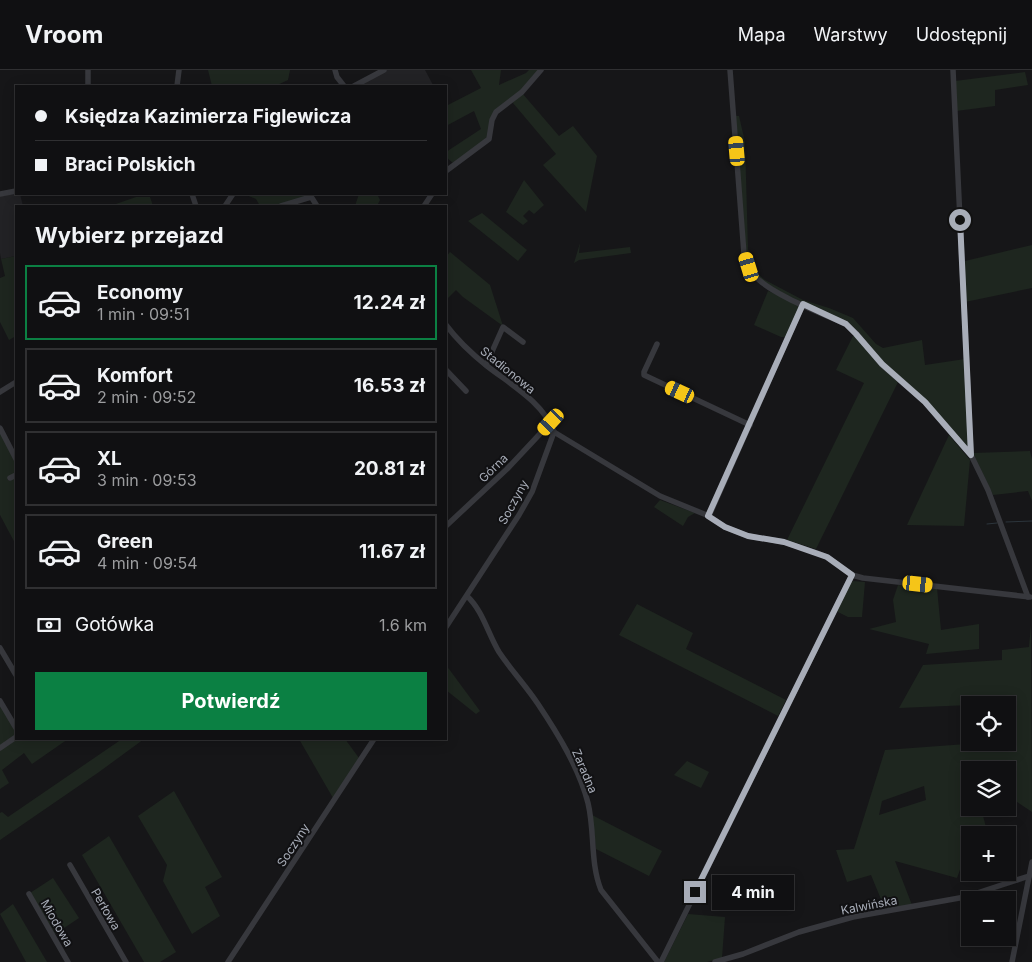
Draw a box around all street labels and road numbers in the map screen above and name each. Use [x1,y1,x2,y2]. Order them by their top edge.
street label: Stadionowa [477,343,539,397]
street label: Górna [475,451,511,485]
street label: Soczyny [495,477,531,527]
street label: Zaradna [569,747,601,795]
street label: Soczyny [273,820,313,869]
street label: Perłowa [88,885,124,933]
street label: Kalwińska [840,892,898,918]
street label: Miodowa [38,897,76,949]

